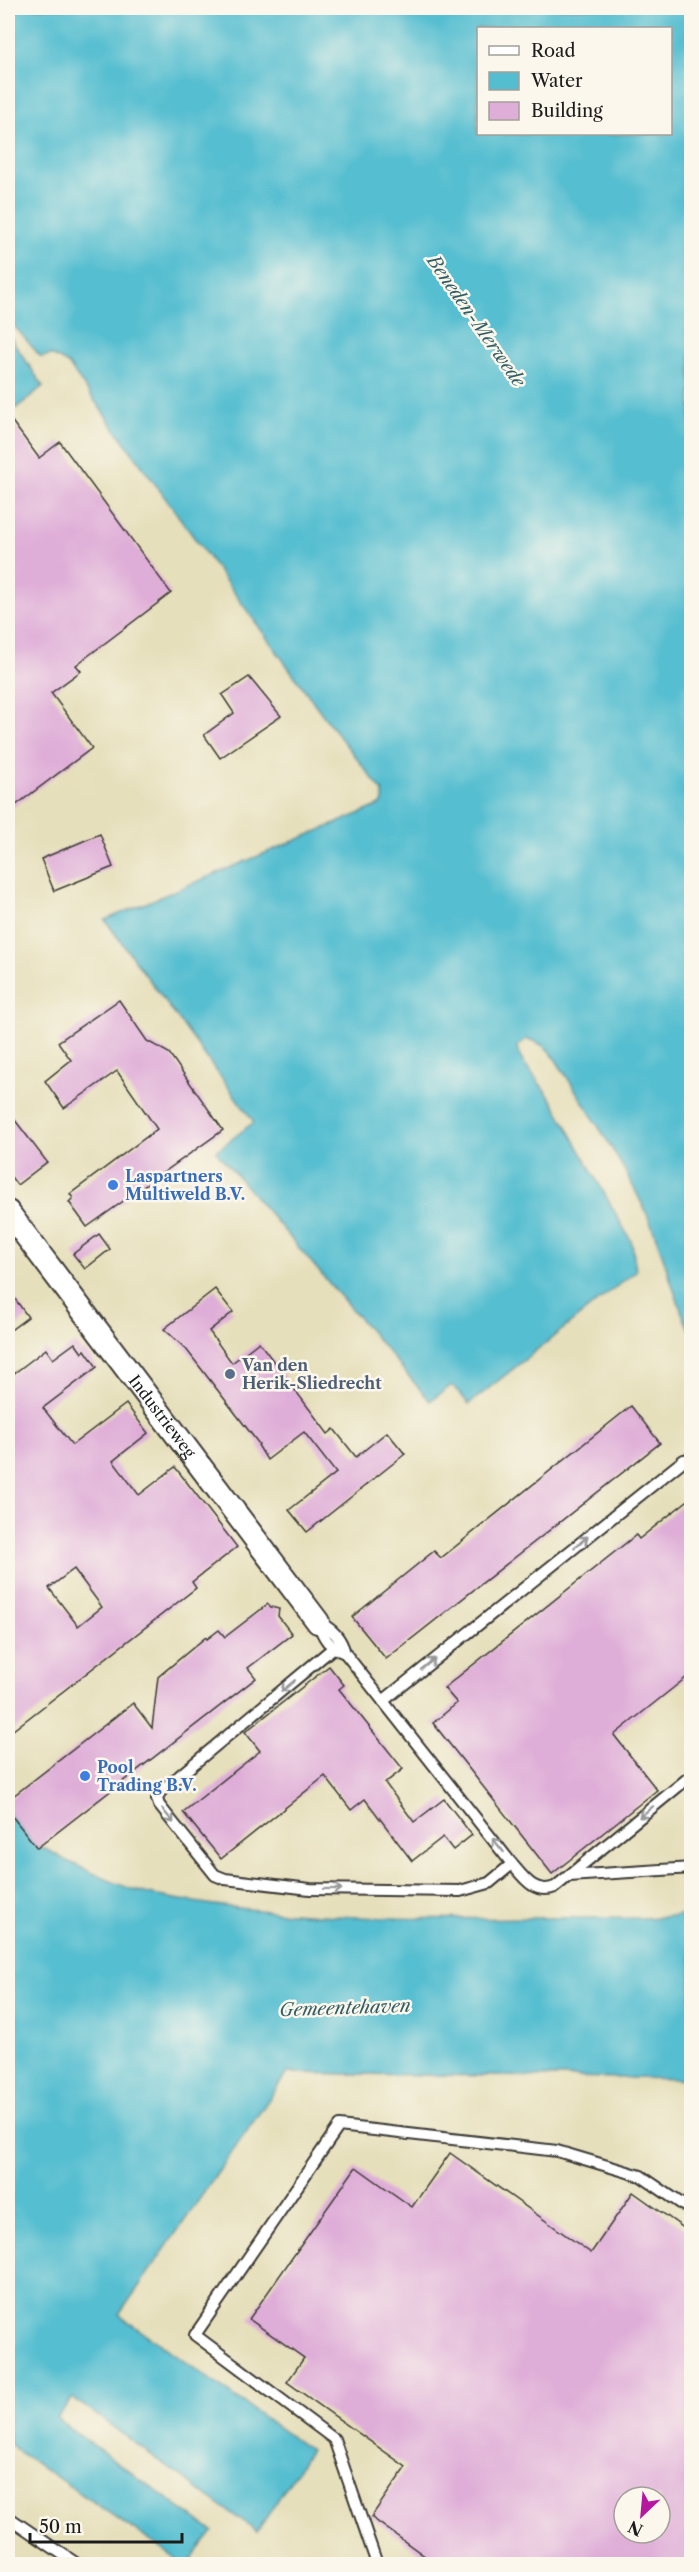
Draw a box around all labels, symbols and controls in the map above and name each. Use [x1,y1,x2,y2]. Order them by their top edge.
legend [477,27,672,135]
text: Road [531,40,576,62]
text: Water [530,70,583,92]
text: Building [531,100,603,122]
water label: Beneden-Merwede [421,249,530,392]
place label: Laspartners Multiweld B.V. [125,1166,245,1204]
marker: Laspartners Multiweld B.V. [106,1178,120,1192]
place label: Van den Herik-Sliedrecht [241,1355,382,1393]
marker: Van den Herik-Sliedrecht [223,1367,237,1381]
street label: Industrieweg [125,1371,200,1462]
one-way arrow [572,1536,588,1549]
one-way arrow [420,1658,436,1671]
one-way arrow [280,1679,296,1692]
place label: Pool Trading B.V. [97,1757,197,1795]
marker: Pool Trading B.V. [78,1769,92,1783]
one-way arrow [638,1806,654,1819]
one-way arrow [161,1808,175,1823]
one-way arrow [491,1838,504,1854]
one-way arrow [323,1884,343,1895]
water label: Gemeentehaven [279,1995,411,2021]
north arrow [612,2485,672,2545]
scale bar [30,2506,182,2544]
text: 50 m [39,2516,82,2538]
text: N [625,2516,646,2541]

